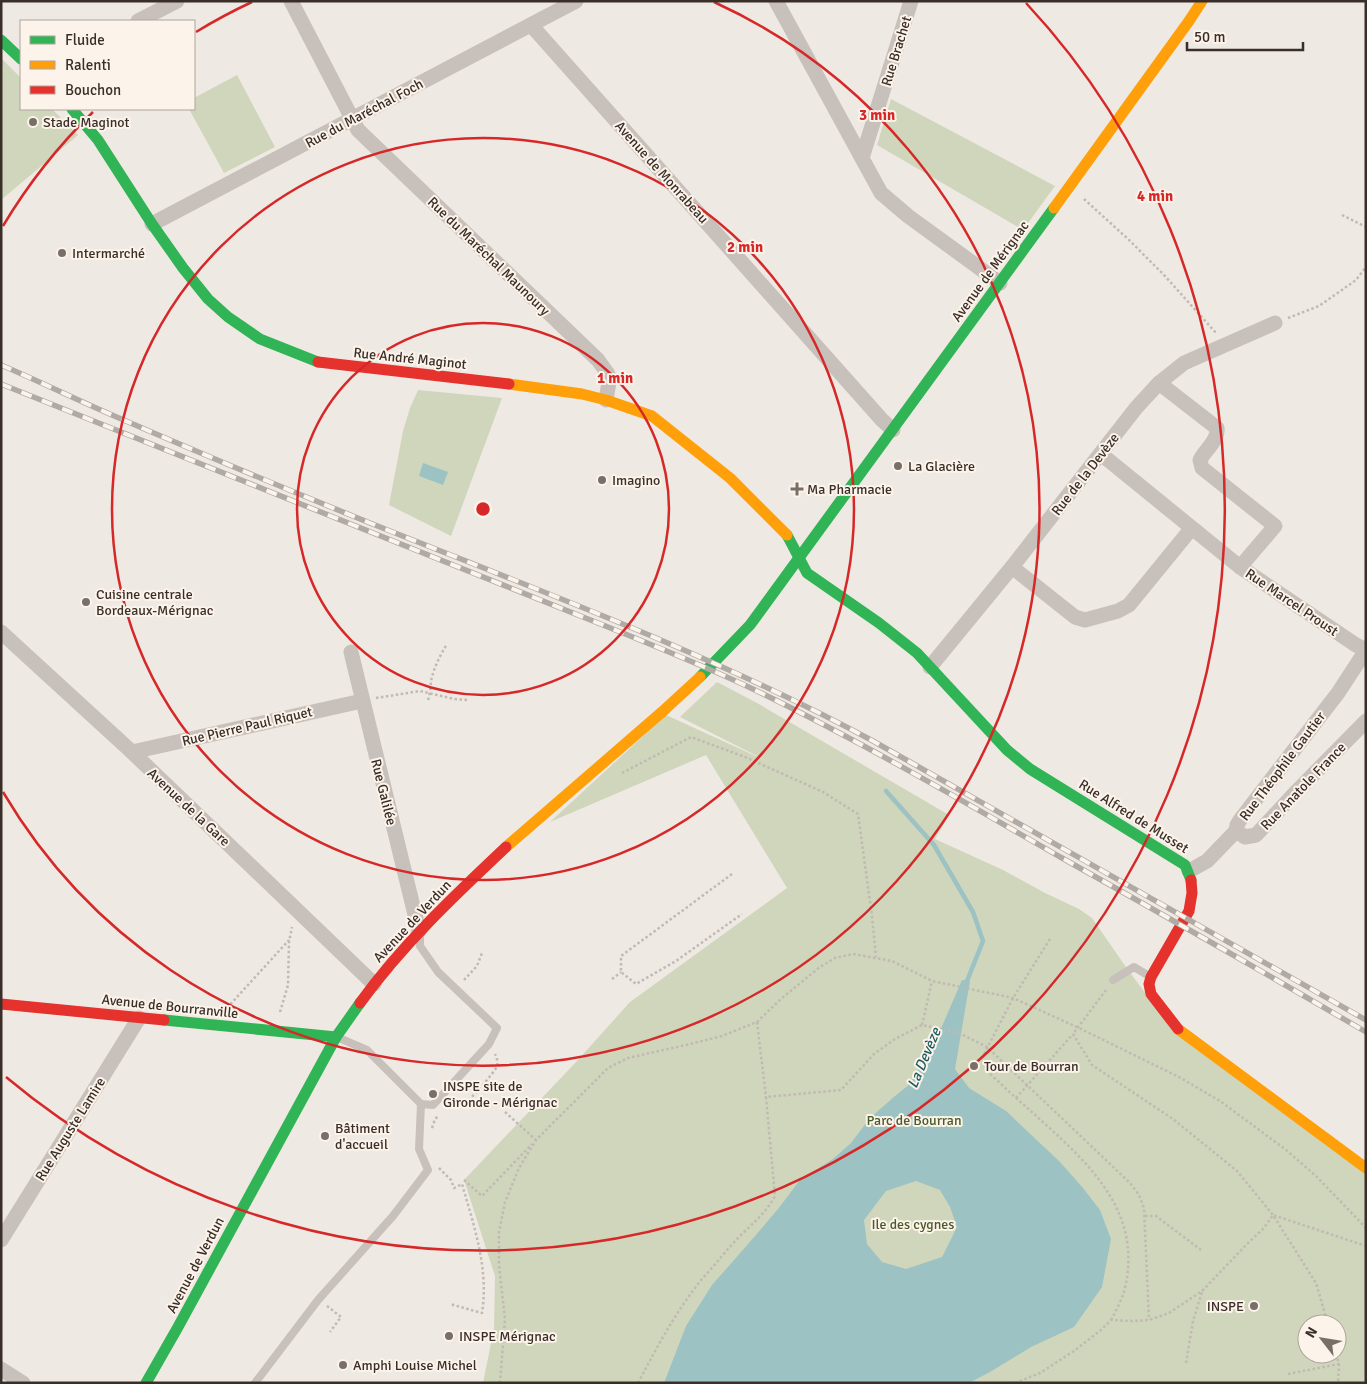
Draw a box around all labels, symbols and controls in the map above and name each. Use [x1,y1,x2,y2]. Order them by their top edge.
street label: Rue Brachet [878,14,915,88]
legend [20,20,195,110]
scale bar [1187,20,1303,52]
text: 50 m [1194,28,1225,46]
text: Fluide [65,31,105,49]
text: Ralenti [65,56,111,74]
street label: Rue du Maréchal Foch [302,75,426,152]
text: Bouchon [65,81,121,99]
text: 3 min [859,106,895,124]
place label: Stade Maginot [43,114,130,131]
marker: Stade Maginot [27,116,39,128]
street label: Avenue de Monrabeau [611,118,712,227]
text: 4 min [1137,187,1173,205]
street label: Rue du Maréchal Maunoury [424,193,554,320]
street label: Avenue de Mérignac [948,217,1033,325]
text: 2 min [727,238,763,256]
place label: Intermarché [72,245,145,262]
marker: Intermarché [56,247,68,259]
street label: Rue André Maginot [353,344,467,373]
text: 1 min [597,369,633,387]
street label: Rue de la Devèze [1048,430,1123,519]
place label: La Glacière [908,458,975,475]
marker: La Glacière [892,460,904,472]
place label: Imagino [612,472,660,489]
marker: Imagino [596,474,608,486]
place label: Ma Pharmacie [807,481,892,498]
marker: Ma Pharmacie [791,483,803,495]
centre of rings [474,500,492,518]
street label: Rue Marcel Proust [1242,565,1341,640]
place label: Cuisine centrale Bordeaux-Mérignac [96,586,214,619]
marker: Cuisine centrale Bordeaux-Mérignac [80,596,92,608]
street label: Rue Pierre Paul Riquet [180,703,314,750]
street label: Rue Théophile Gautier [1236,708,1329,824]
street label: Rue Anatole France [1257,739,1350,834]
street label: Rue Galilée [367,757,400,827]
street label: Avenue de la Gare [144,765,233,850]
street label: Rue Alfred de Musset [1076,776,1192,857]
street label: Avenue de Verdun [370,877,455,966]
street label: Avenue de Bourranville [101,991,239,1022]
water label: La Devèze [903,1024,945,1091]
place label: Tour de Bourran [984,1058,1079,1075]
marker: Tour de Bourran [968,1060,980,1072]
street label: Rue Auguste Lamire [32,1074,109,1184]
place label: INSPE site de Gironde - Mérignac [443,1078,558,1111]
marker: INSPE site de Gironde - Mérignac [427,1088,439,1100]
park label: Parc de Bourran [866,1112,962,1129]
place label: Bâtiment d'accueil [335,1120,390,1153]
marker: Bâtiment d'accueil [319,1130,331,1142]
street label: Avenue de Verdun [163,1214,228,1316]
park label: Ile des cygnes [872,1216,955,1233]
place label: INSPE [1207,1298,1244,1315]
marker: INSPE [1248,1300,1260,1312]
north arrow [1297,1314,1347,1364]
text: N [1301,1324,1321,1341]
place label: INSPE Mérignac [459,1328,556,1345]
marker: INSPE Mérignac [443,1330,455,1342]
place label: Amphi Louise Michel [353,1357,477,1374]
marker: Amphi Louise Michel [337,1359,349,1371]

